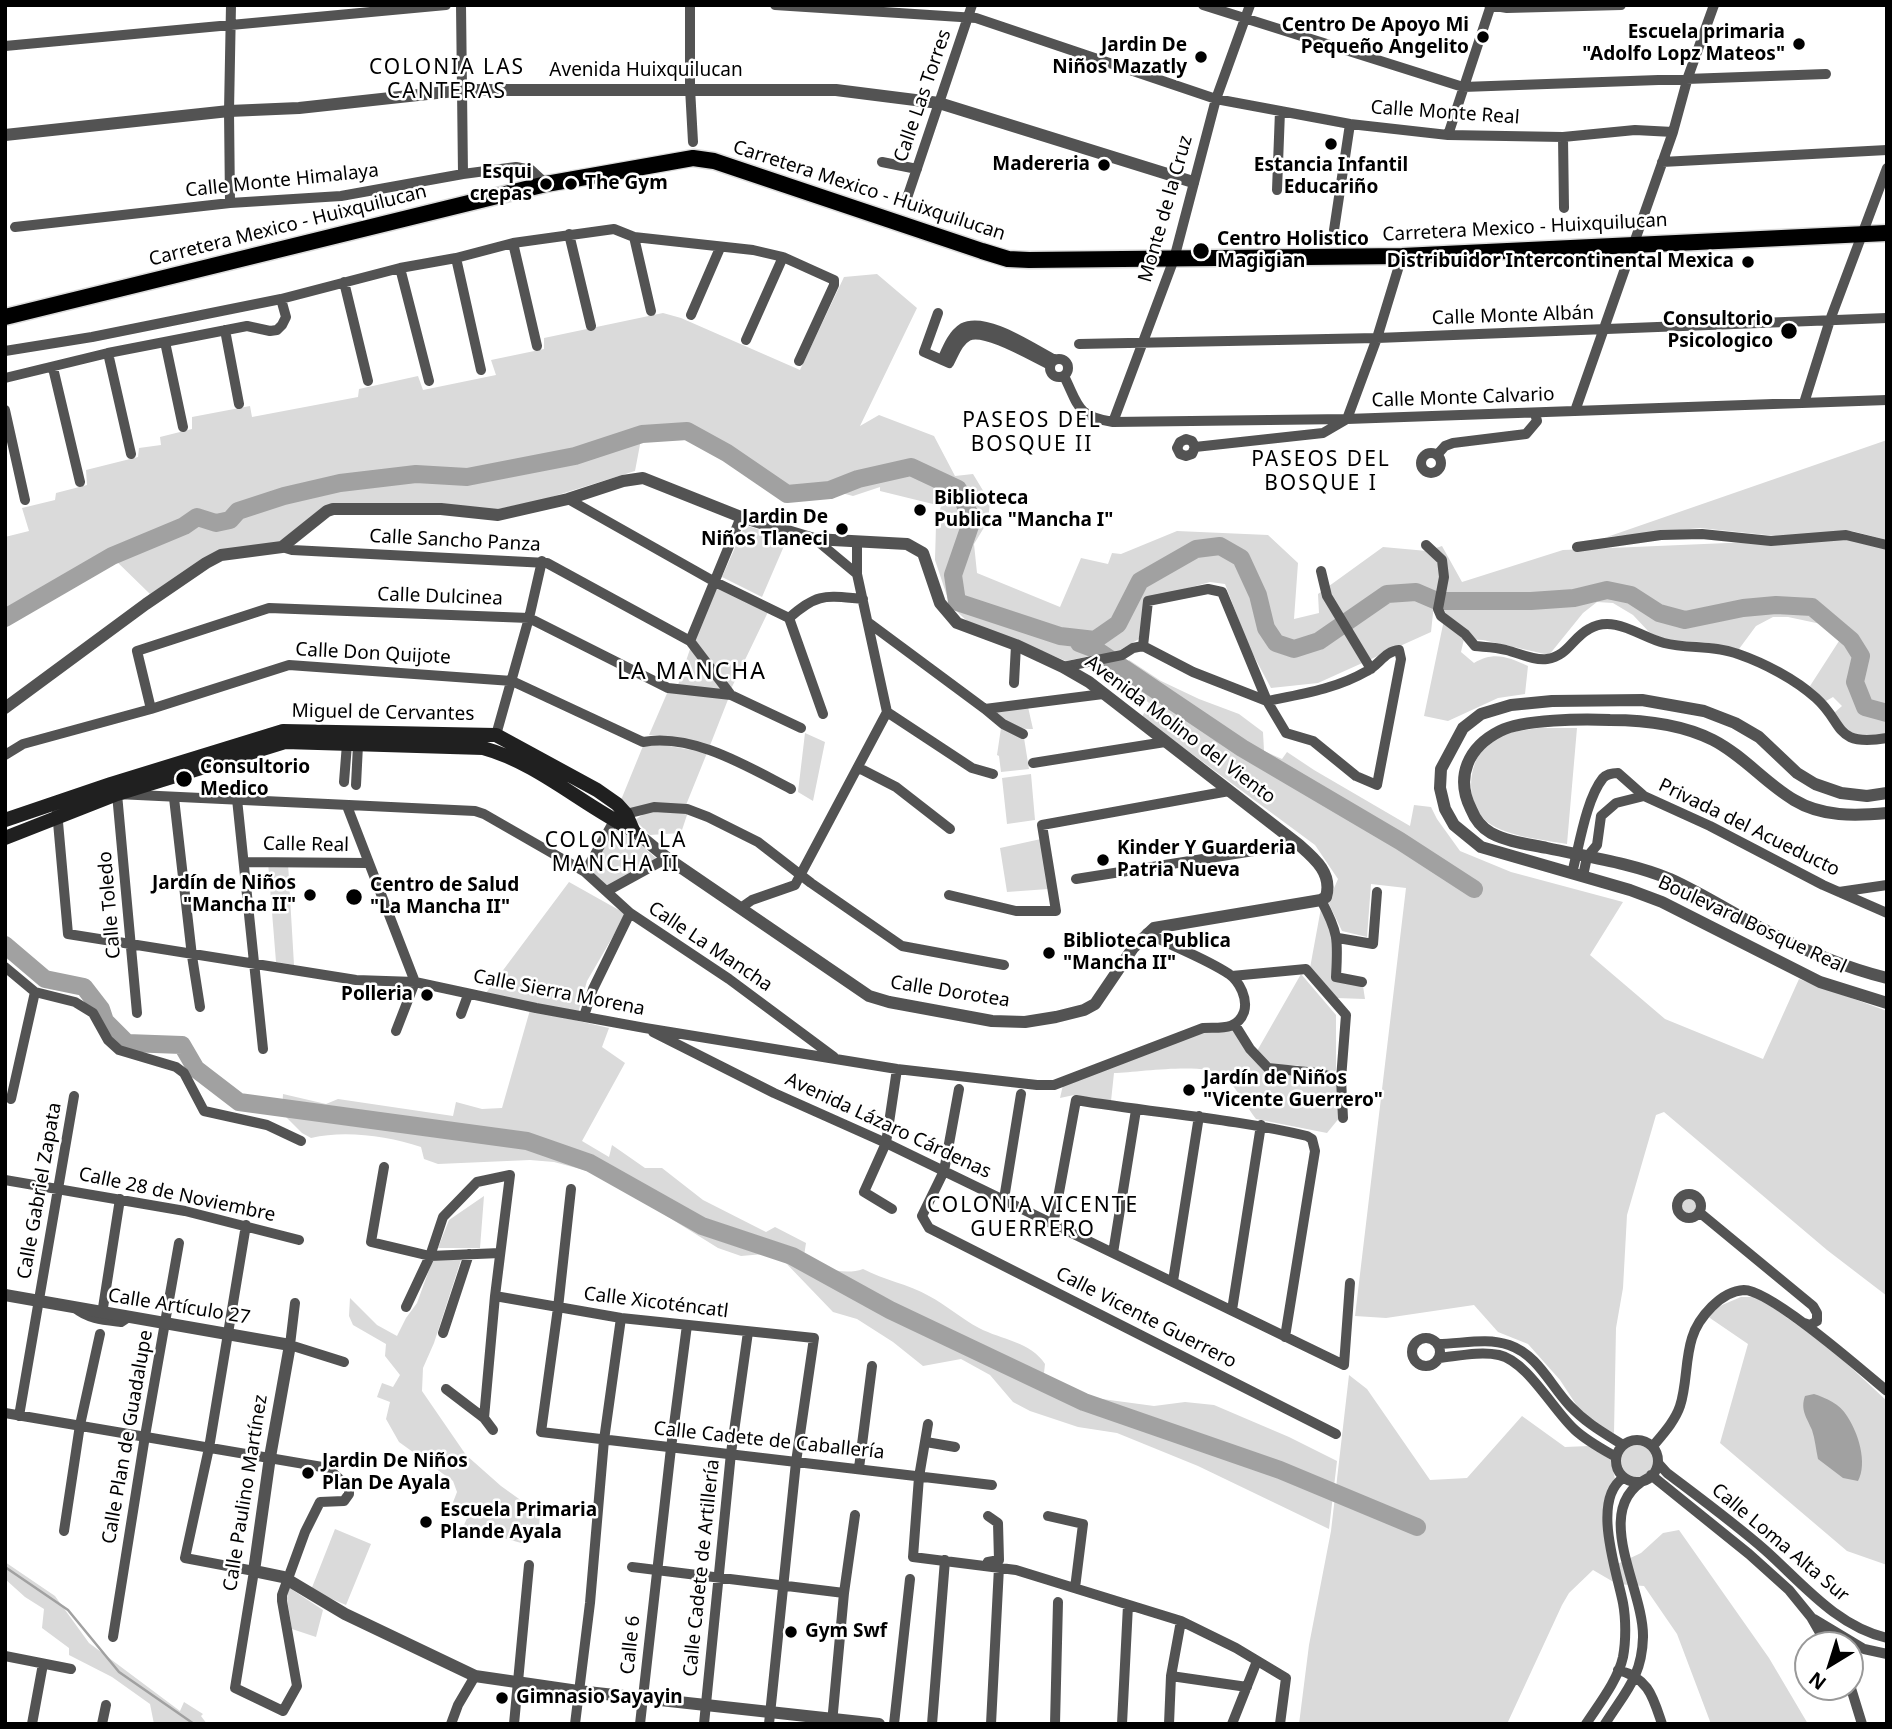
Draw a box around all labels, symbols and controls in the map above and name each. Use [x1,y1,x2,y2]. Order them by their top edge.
place label: Centro De Apoyo Mi Pequeño Angelito [1282,15,1469,59]
place label: Escuela primaria "Adolfo Lopz Mateos" [1582,22,1785,66]
street label: Calle Las Torres [890,27,956,165]
marker: Centro De Apoyo Mi Pequeño Angelito [1475,29,1491,45]
place label: Jardin De Niños Mazatly [1052,35,1187,79]
marker: Escuela primaria "Adolfo Lopz Mateos" [1791,36,1807,52]
marker: Jardin De Niños Mazatly [1193,49,1209,65]
district label: COLONIA LAS CANTERAS [370,55,524,105]
street label: Avenida Huixquilucan [549,60,743,82]
street label: Calle Monte Real [1370,96,1520,130]
street label: Monte de la Cruz [1134,133,1198,285]
street label: Carretera Mexico - Huixquilucan [730,136,1008,246]
marker: Estancia Infantil Educariño [1323,136,1339,152]
place label: Madereria [992,154,1090,176]
place label: Estancia Infantil Educariño [1254,155,1408,199]
marker: Madereria [1096,157,1112,173]
street label: Calle Monte Himalaya [184,160,380,202]
place label: Esqui crepas [470,162,532,206]
place label: The Gym [585,173,668,195]
marker: Esqui crepas [538,176,554,192]
marker: The Gym [563,176,579,192]
street label: Carretera Mexico - Huixquilucan [147,180,429,272]
street label: Carretera Mexico - Huixquilucan [1382,209,1668,247]
place label: Centro Holistico Magigian [1217,229,1369,273]
marker: Centro Holistico Magigian [1191,241,1211,261]
place label: Distribuidor Intercontinental Mexica [1387,251,1734,273]
marker: Distribuidor Intercontinental Mexica [1740,254,1756,270]
street label: Calle Monte Albán [1432,302,1594,330]
place label: Consultorio Psicologico [1663,309,1773,353]
marker: Consultorio Psicologico [1779,321,1799,341]
street label: Calle Monte Calvario [1371,383,1555,413]
district label: PASEOS DEL BOSQUE II [963,408,1101,458]
district label: PASEOS DEL BOSQUE I [1252,447,1390,497]
place label: Biblioteca Publica "Mancha I" [934,488,1113,532]
marker: Biblioteca Publica "Mancha I" [912,502,928,518]
place label: Jardin De Niños Tlaneci [701,507,828,551]
marker: Jardin De Niños Tlaneci [834,521,850,537]
street label: Calle Sancho Panza [369,525,541,557]
street label: Calle Dulcinea [377,583,503,611]
street label: Calle Don Quijote [295,639,451,669]
street label: Avenida Molino del Viento [1080,651,1280,809]
district label: LA MANCHA [618,658,766,686]
street label: Miguel de Cervantes [291,700,475,726]
place label: Consultorio Medico [200,757,310,801]
marker: Consultorio Medico [174,769,194,789]
street label: Privada del Acueducto [1655,774,1843,882]
district label: COLONIA LA MANCHA II [546,828,686,878]
street label: Calle Real [263,833,349,857]
place label: Kinder Y Guarderia Patria Nueva [1117,838,1296,882]
street label: Calle Toledo [94,850,126,960]
marker: Kinder Y Guarderia Patria Nueva [1095,852,1111,868]
street label: Boulevard Bosque Real [1654,871,1850,979]
place label: Jardín de Niños "Mancha II" [152,873,296,917]
place label: Centro de Salud "La Mancha II" [370,875,519,919]
marker: Jardín de Niños "Mancha II" [302,887,318,903]
marker: Centro de Salud "La Mancha II" [344,887,364,907]
street label: Calle La Mancha [644,897,776,997]
place label: Biblioteca Publica "Mancha II" [1063,931,1231,975]
marker: Biblioteca Publica "Mancha II" [1041,945,1057,961]
street label: Calle Sierra Morena [471,965,647,1021]
street label: Calle Dorotea [889,971,1011,1013]
place label: Polleria [341,984,413,1006]
marker: Polleria [419,987,435,1003]
street label: Avenida Lázaro Cárdenas [781,1068,995,1184]
place label: Jardín de Niños "Vicente Guerrero" [1203,1068,1383,1112]
marker: Jardín de Niños "Vicente Guerrero" [1181,1082,1197,1098]
street label: Calle Gabriel Zapata [13,1101,67,1281]
street label: Calle 28 de Noviembre [77,1163,277,1227]
district label: COLONIA VICENTE GUERRERO [929,1193,1137,1243]
street label: Calle Vicente Guerrero [1052,1262,1240,1374]
street label: Calle Xicoténcatl [582,1283,730,1323]
street label: Calle Artículo 27 [106,1284,252,1330]
street label: Calle Plan de Guadalupe [98,1328,158,1546]
street label: Calle Paulino Martínez [219,1393,273,1593]
street label: Calle Cadete de Caballería [652,1418,886,1464]
place label: Jardin De Niños Plan De Ayala [322,1451,468,1495]
street label: Calle Cadete de Artillería [679,1458,725,1678]
marker: Jardin De Niños Plan De Ayala [300,1465,316,1481]
street label: Calle Loma Alta Sur [1707,1479,1853,1607]
place label: Escuela Primaria Plande Ayala [440,1500,597,1544]
marker: Escuela Primaria Plande Ayala [418,1514,434,1530]
street label: Calle 6 [617,1614,645,1676]
place label: Gym Swf [805,1621,887,1643]
marker: Gym Swf [783,1624,799,1640]
north arrow [1794,1631,1864,1701]
text: N [1803,1666,1831,1696]
place label: Gimnasio Sayayin [516,1687,683,1709]
marker: Gimnasio Sayayin [494,1690,510,1706]

